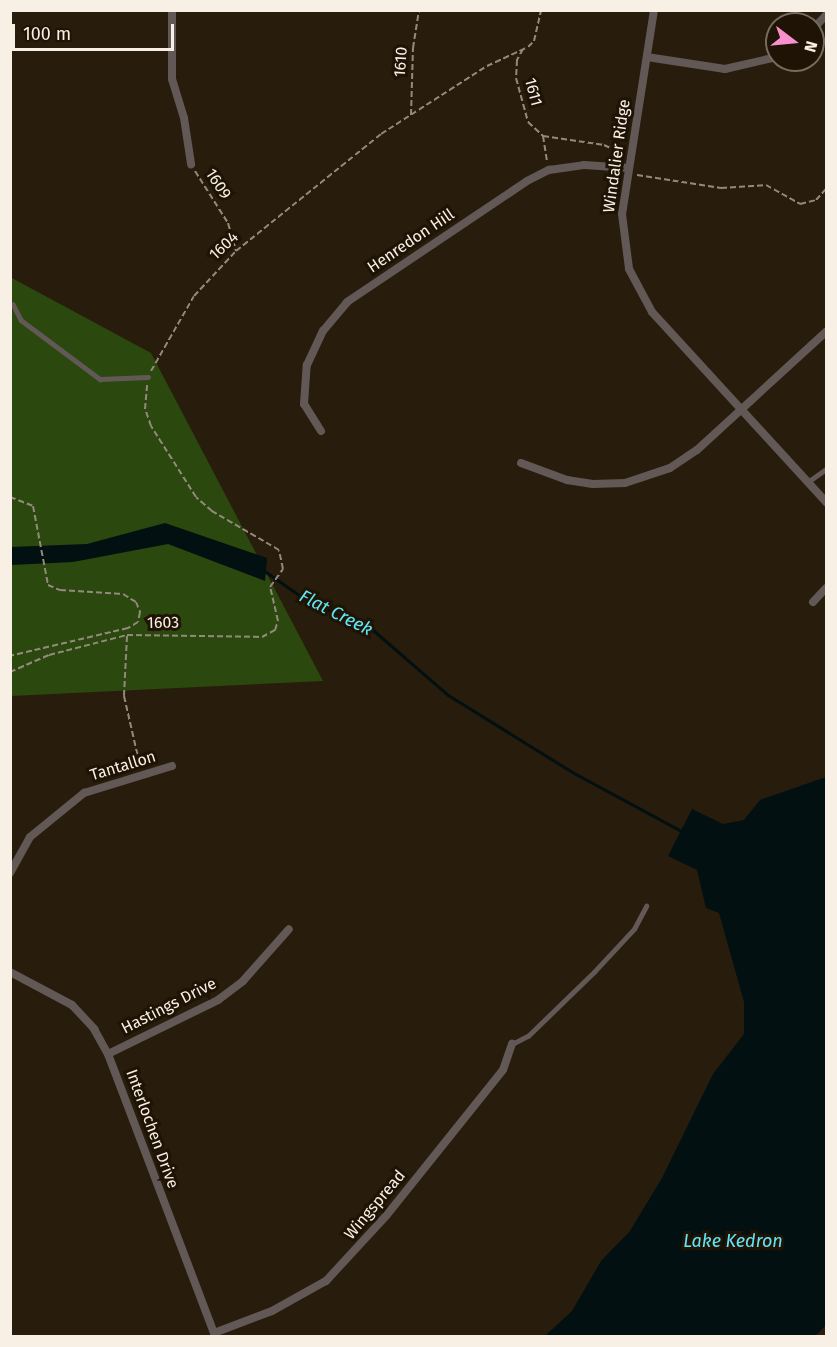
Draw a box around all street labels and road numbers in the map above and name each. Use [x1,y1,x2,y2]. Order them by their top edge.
street label: 1610 [390,46,412,78]
street label: 1611 [520,76,546,108]
street label: Windalier Ridge [600,98,634,214]
street label: 1609 [201,165,235,203]
street label: Henredon Hill [364,205,458,277]
street label: 1604 [205,228,243,264]
street label: 1603 [147,613,179,633]
street label: Tantallon [88,747,158,785]
street label: Hastings Drive [118,974,220,1038]
street label: Interlochen Drive [122,1067,182,1191]
street label: Wingspread [340,1166,410,1244]

